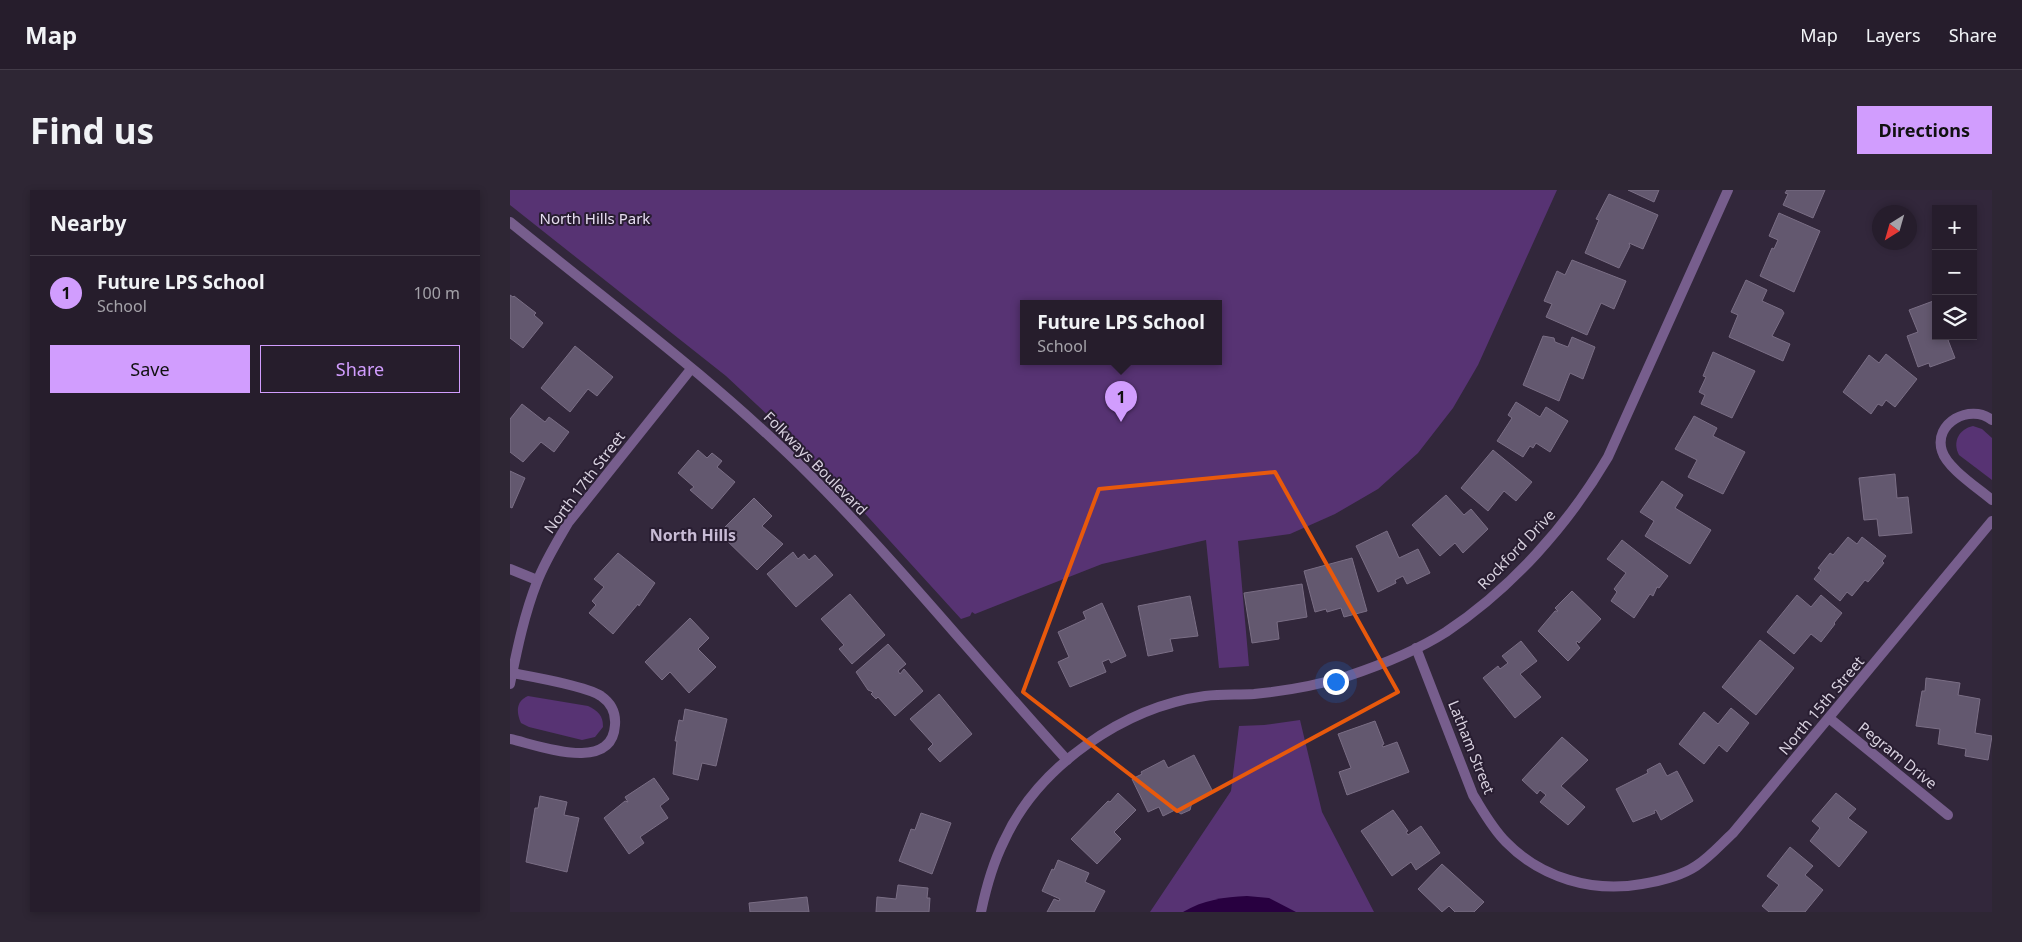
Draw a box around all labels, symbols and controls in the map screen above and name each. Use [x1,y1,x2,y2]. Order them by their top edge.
text: Map [25,18,77,51]
text: Map [1800,23,1838,47]
text: Layers [1866,23,1921,47]
text: Share [1949,23,1997,47]
button: Directions [1857,106,1992,154]
text: Find us [30,107,154,154]
north arrow [1872,205,1917,250]
map controls [1932,205,1977,340]
button: + [1932,205,1977,250]
park label: North Hills Park [540,208,650,228]
text: Nearby [50,209,126,237]
button: − [1932,250,1977,295]
text: Future LPS School [97,269,265,295]
text: 1 [61,282,71,304]
text: 100 m [413,282,460,304]
text: School [97,295,147,317]
button: layers [1932,295,1977,340]
popup [1020,300,1222,365]
text: Future LPS School [1037,309,1205,335]
text: School [1037,335,1087,357]
button: Save [50,345,250,393]
button: Share [260,345,460,393]
pin: 1 [1105,381,1137,422]
street label: Folkways Boulevard [760,407,872,519]
street label: North 17th Street [539,426,629,537]
street label: Rockford Drive [1473,505,1559,593]
district label: North Hills [650,524,736,546]
street label: North 15th Street [1774,651,1869,758]
your location [1323,669,1349,695]
street label: Latham Street [1444,697,1500,797]
street label: Pegram Drive [1854,717,1942,793]

